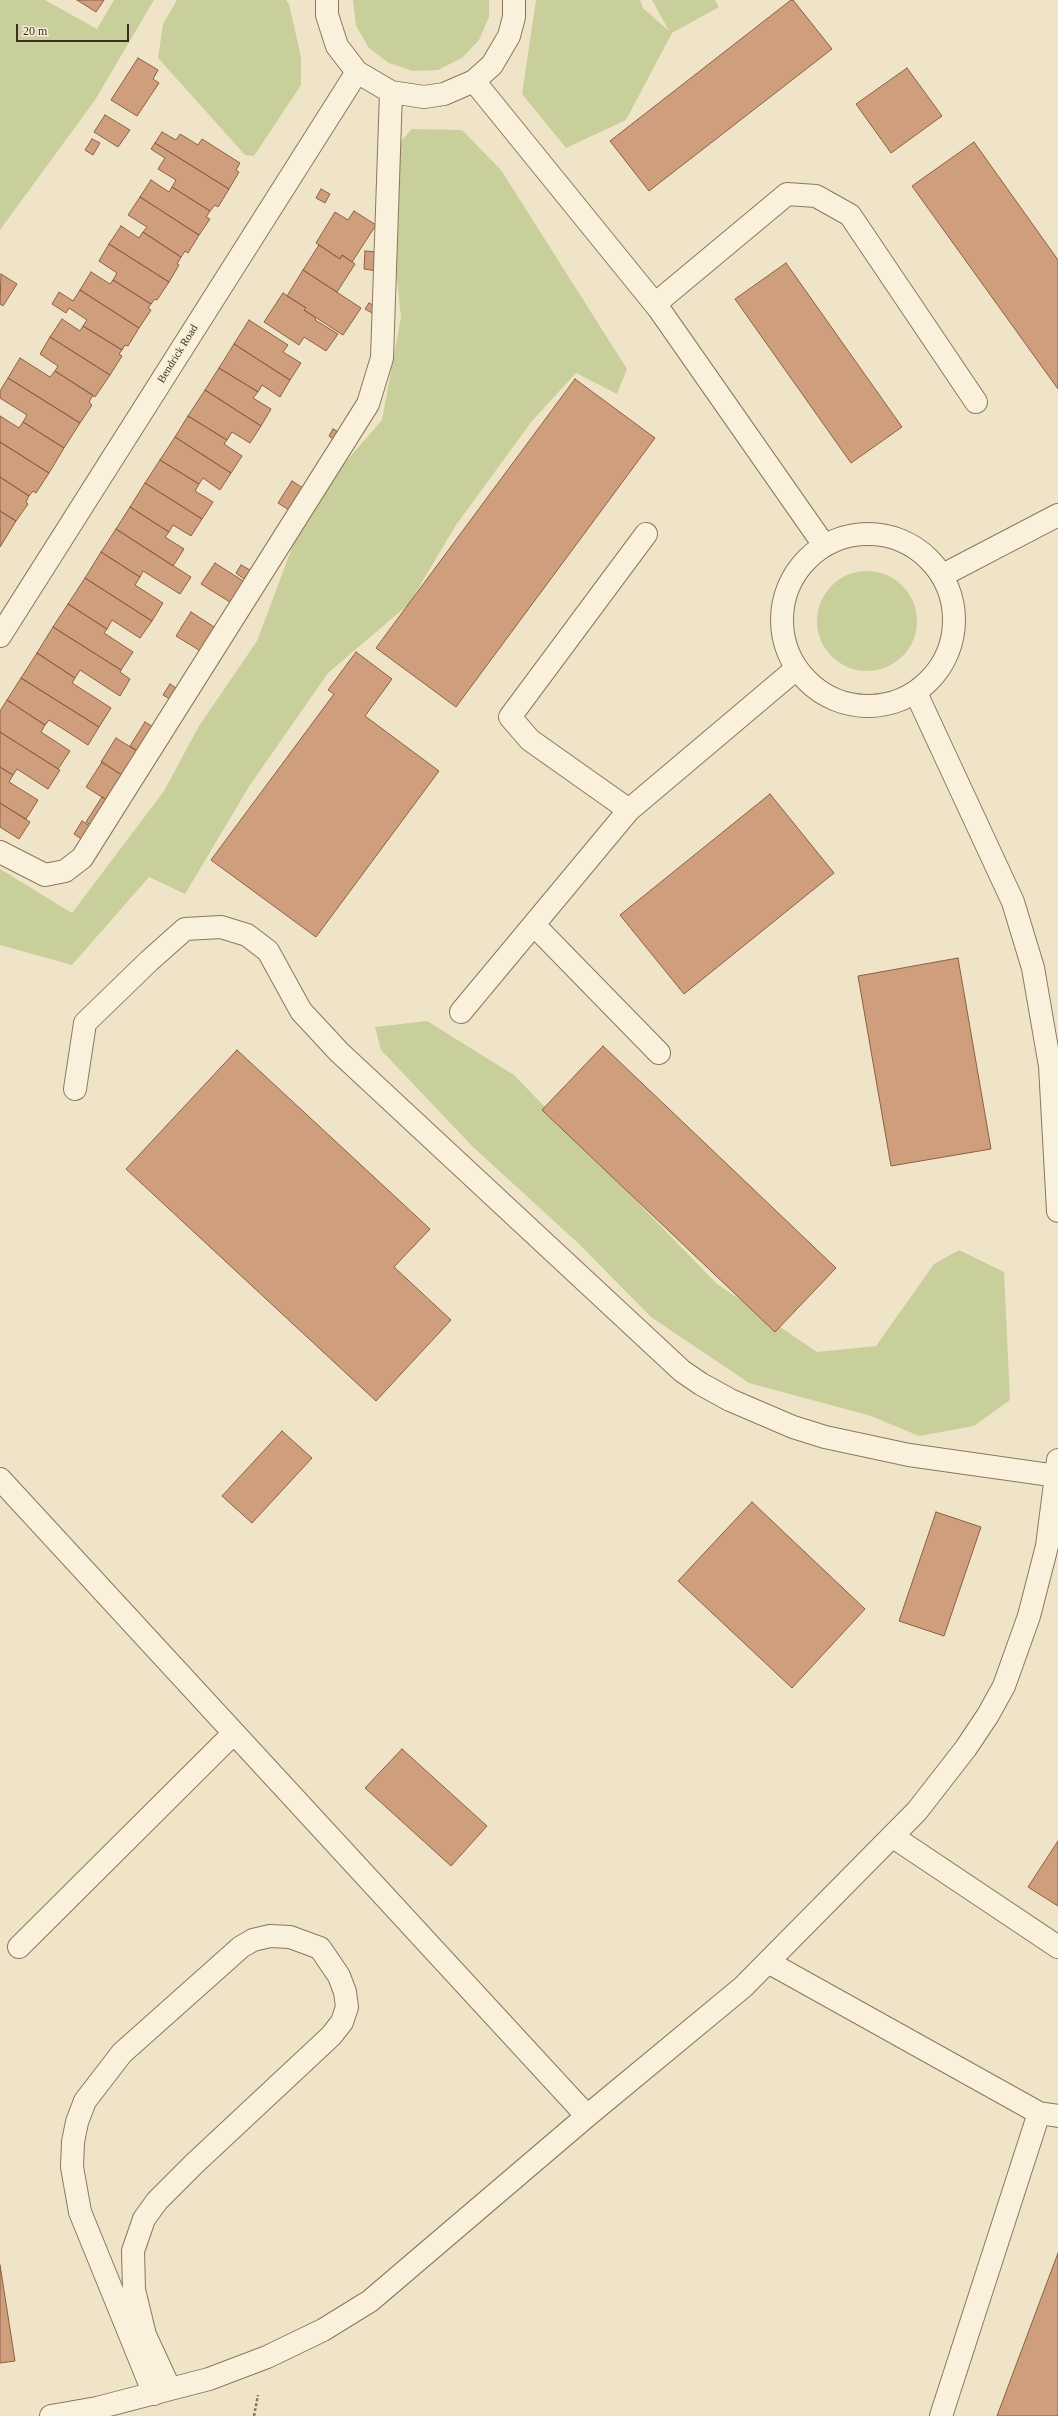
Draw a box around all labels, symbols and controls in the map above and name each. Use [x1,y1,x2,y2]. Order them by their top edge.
scale bar [18,16,131,42]
text: 20 m [23,24,47,38]
street label: Bendrick Road [155,322,201,386]

